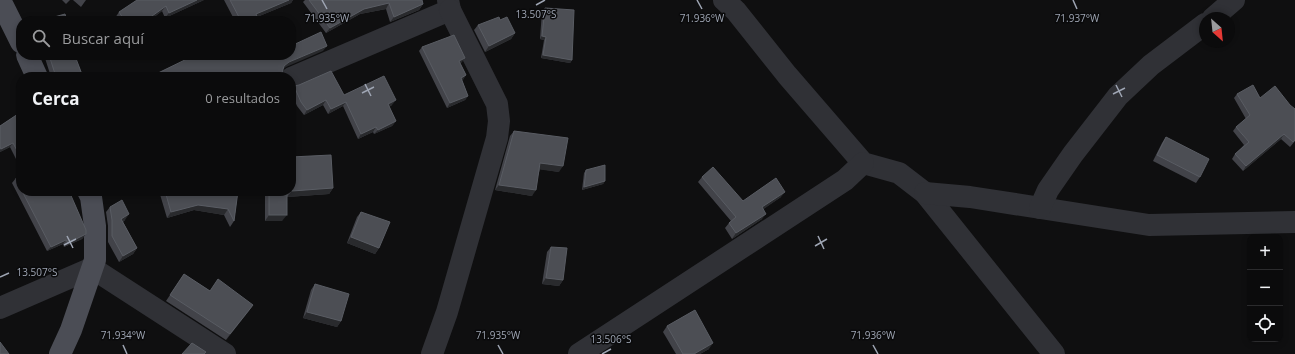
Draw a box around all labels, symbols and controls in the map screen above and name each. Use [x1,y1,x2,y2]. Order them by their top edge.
text: 13.507°S [516,7,556,21]
text: 71.935°W [305,11,350,25]
text: 71.936°W [680,11,725,25]
text: 71.937°W [1055,11,1100,25]
north arrow [1199,12,1235,48]
search box [16,16,296,60]
icon: search [30,27,52,49]
text: Buscar aquí [62,28,144,48]
text: Cerca [32,87,80,110]
text: 0 resultados [205,89,280,107]
map controls [1247,234,1283,342]
button: + [1247,234,1283,270]
text: 13.507°S [17,265,57,279]
button: − [1247,270,1283,306]
button: locate [1247,306,1283,342]
text: 71.934°W [101,328,146,342]
text: 71.935°W [476,328,521,342]
text: 71.936°W [851,328,896,342]
text: 13.506°S [591,332,631,346]

